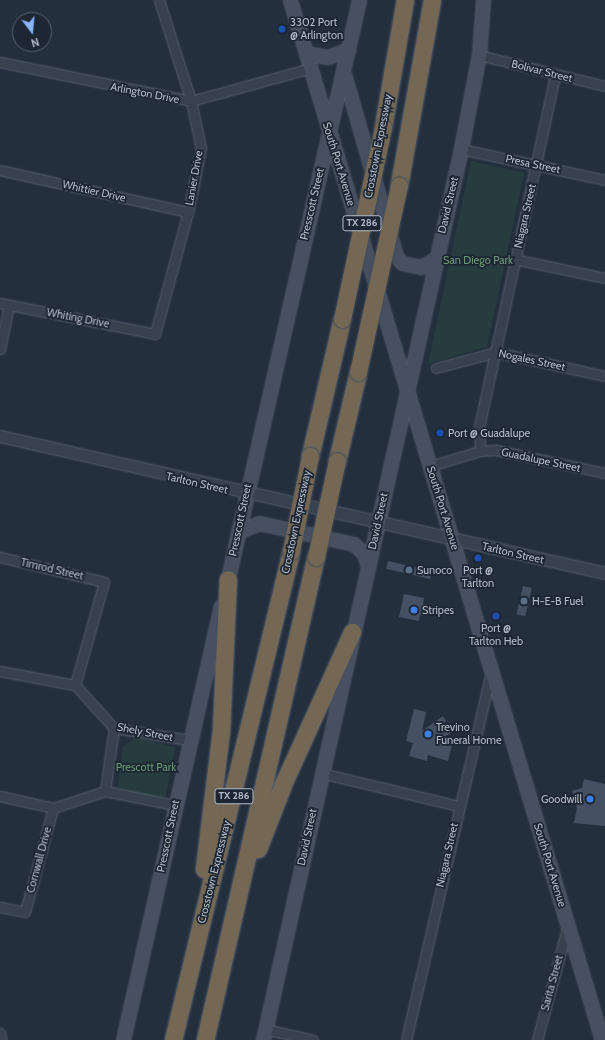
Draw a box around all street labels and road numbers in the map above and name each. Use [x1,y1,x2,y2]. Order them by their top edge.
street label: Bolivar Street [510,57,574,85]
street label: Arlington Drive [109,80,181,106]
street label: Crosstown Expressway [361,93,395,199]
street label: South Port Avenue [320,120,358,208]
street label: Lanier Drive [183,150,205,206]
street label: Presa Street [504,152,562,176]
street label: Presscott Street [297,167,327,241]
street label: David Street [435,175,461,235]
street label: Whittier Drive [61,177,127,205]
street label: Niagara Street [511,183,539,249]
road number: TX 286 [342,215,382,231]
street label: Whiting Drive [46,305,110,331]
street label: Nogales Street [497,346,567,374]
street label: Guadalupe Street [500,445,582,475]
street label: South Port Avenue [424,464,462,552]
street label: Tarlton Street [165,469,229,497]
street label: Crosstown Expressway [279,469,313,575]
street label: Presscott Street [226,483,254,557]
street label: David Street [366,491,390,551]
street label: Tarlton Street [481,539,545,567]
street label: Timrod Street [19,555,85,583]
street label: Shely Street [116,720,174,744]
road number: TX 286 [214,788,254,804]
street label: Presscott Street [154,799,182,873]
street label: David Street [295,807,319,867]
street label: Crosstown Expressway [195,819,233,925]
street label: South Port Avenue [531,821,569,909]
street label: Niagara Street [433,822,461,888]
street label: Cornwall Drive [24,826,54,894]
street label: Sarita Street [538,954,566,1012]

